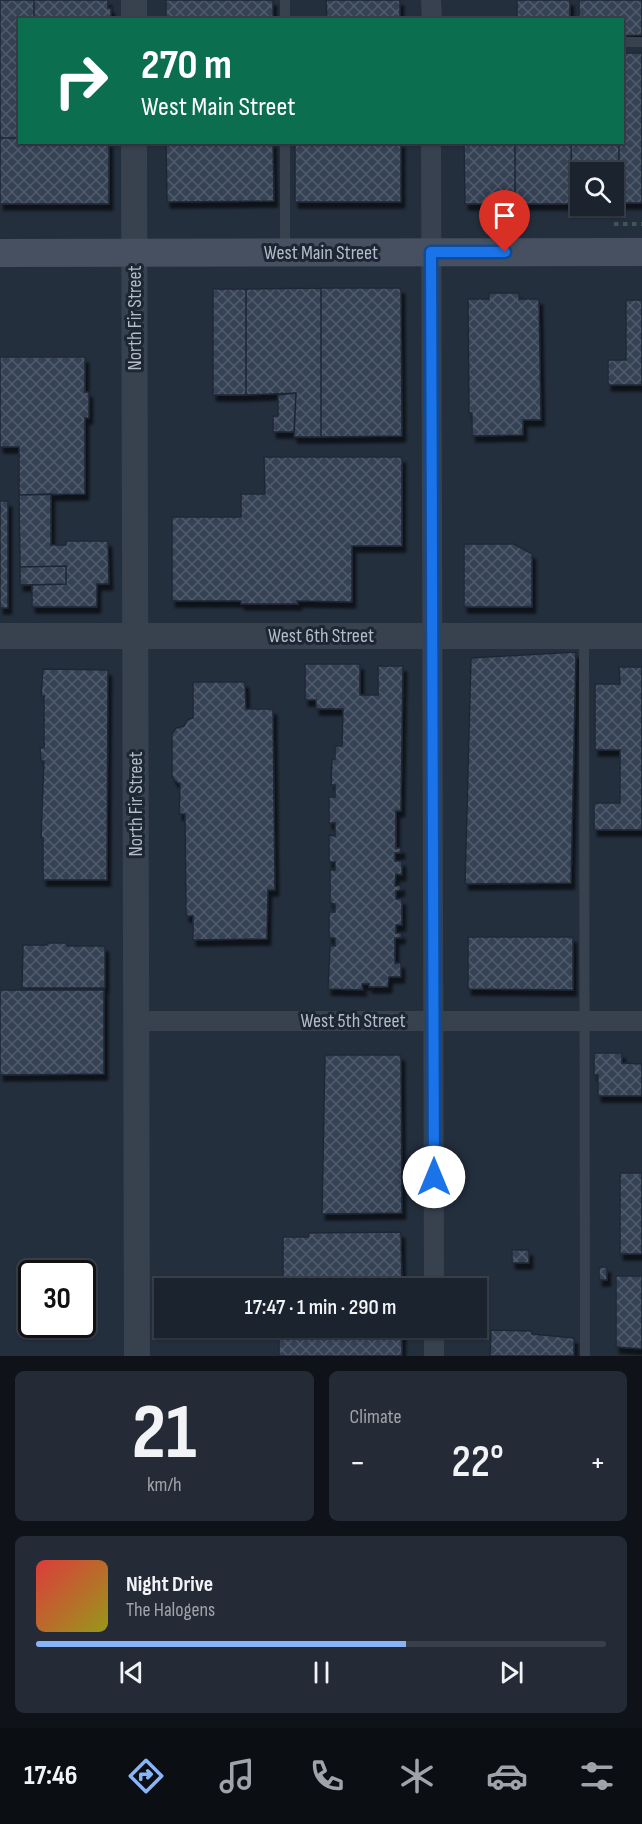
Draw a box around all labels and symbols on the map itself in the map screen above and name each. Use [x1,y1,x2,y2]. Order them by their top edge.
pin [479,190,530,252]
street label: West Main Street [264,241,378,265]
street label: North Fir Street [123,265,147,371]
street label: West 6th Street [268,624,374,648]
street label: North Fir Street [124,751,148,857]
street label: West 5th Street [300,1009,406,1033]
position arrow [402,1145,466,1209]
speed limit sign: 30 [18,1260,96,1338]

